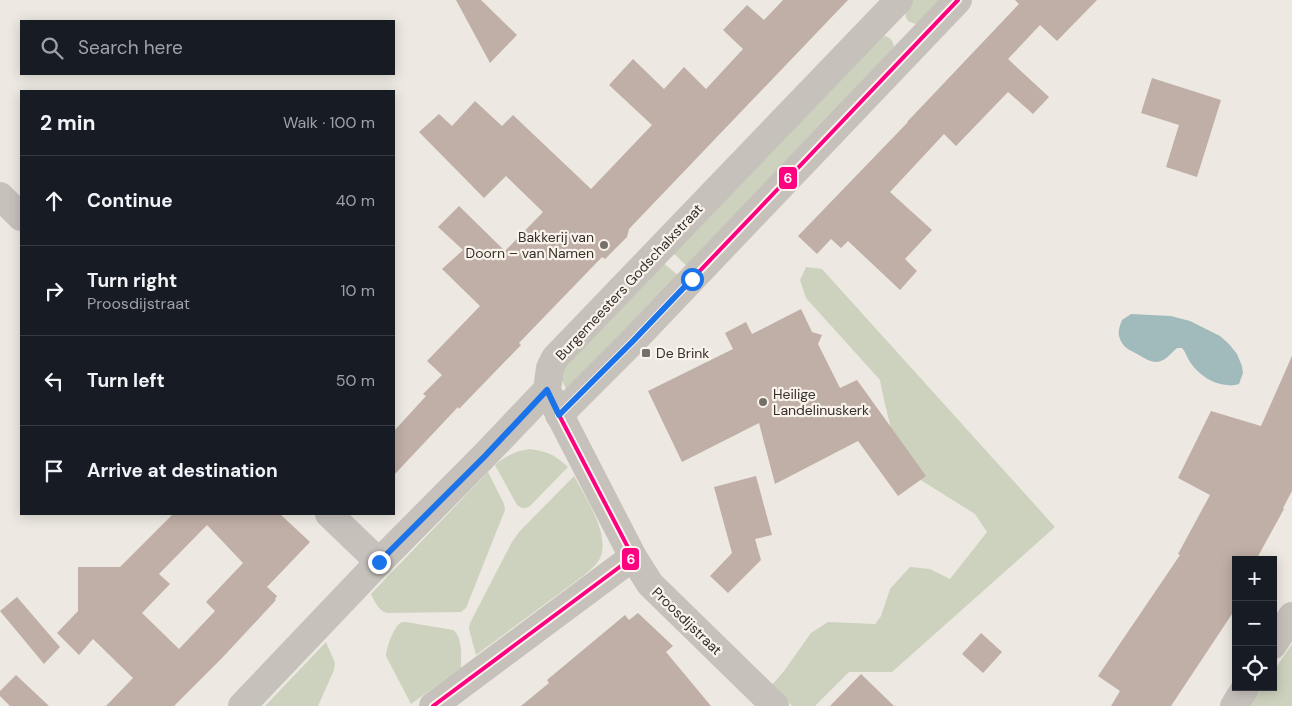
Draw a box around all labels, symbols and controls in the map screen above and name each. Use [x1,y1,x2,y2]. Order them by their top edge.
search box [20,20,395,75]
icon: search [38,34,66,62]
text: Search here [78,35,183,60]
text: 2 min [40,109,96,137]
text: Walk · 100 m [283,112,375,133]
line badge: 6 [778,166,798,190]
text: 6 [784,169,793,187]
icon: ahead [40,187,68,215]
text: Continue [87,188,173,213]
text: 40 m [336,190,375,211]
street label: Burgemeesters Godschalxstraat [552,200,706,364]
place label: Bakkerij van Doorn – van Namen [466,228,594,262]
marker: Bakkerij van Doorn – van Namen [598,239,610,251]
text: Turn right [87,268,177,293]
route start [681,268,704,291]
icon: right [40,277,68,305]
text: 10 m [341,280,375,301]
text: Proosdijstraat [87,293,190,314]
place label: De Brink [656,344,709,362]
marker: De Brink [640,347,652,359]
icon: left [40,367,68,395]
text: Turn left [87,368,165,393]
text: 50 m [336,370,375,391]
place label: Heilige Landelinuskerk [773,385,869,419]
marker: Heilige Landelinuskerk [757,396,769,408]
icon: arrive [40,457,68,485]
text: Arrive at destination [87,458,278,483]
line badge: 6 [621,547,640,571]
text: 6 [627,550,636,568]
route end [368,551,391,574]
map controls [1232,556,1277,691]
button: + [1232,556,1277,601]
street label: Proosdijstraat [648,583,726,659]
button: − [1232,601,1277,646]
button: locate [1232,646,1277,691]

